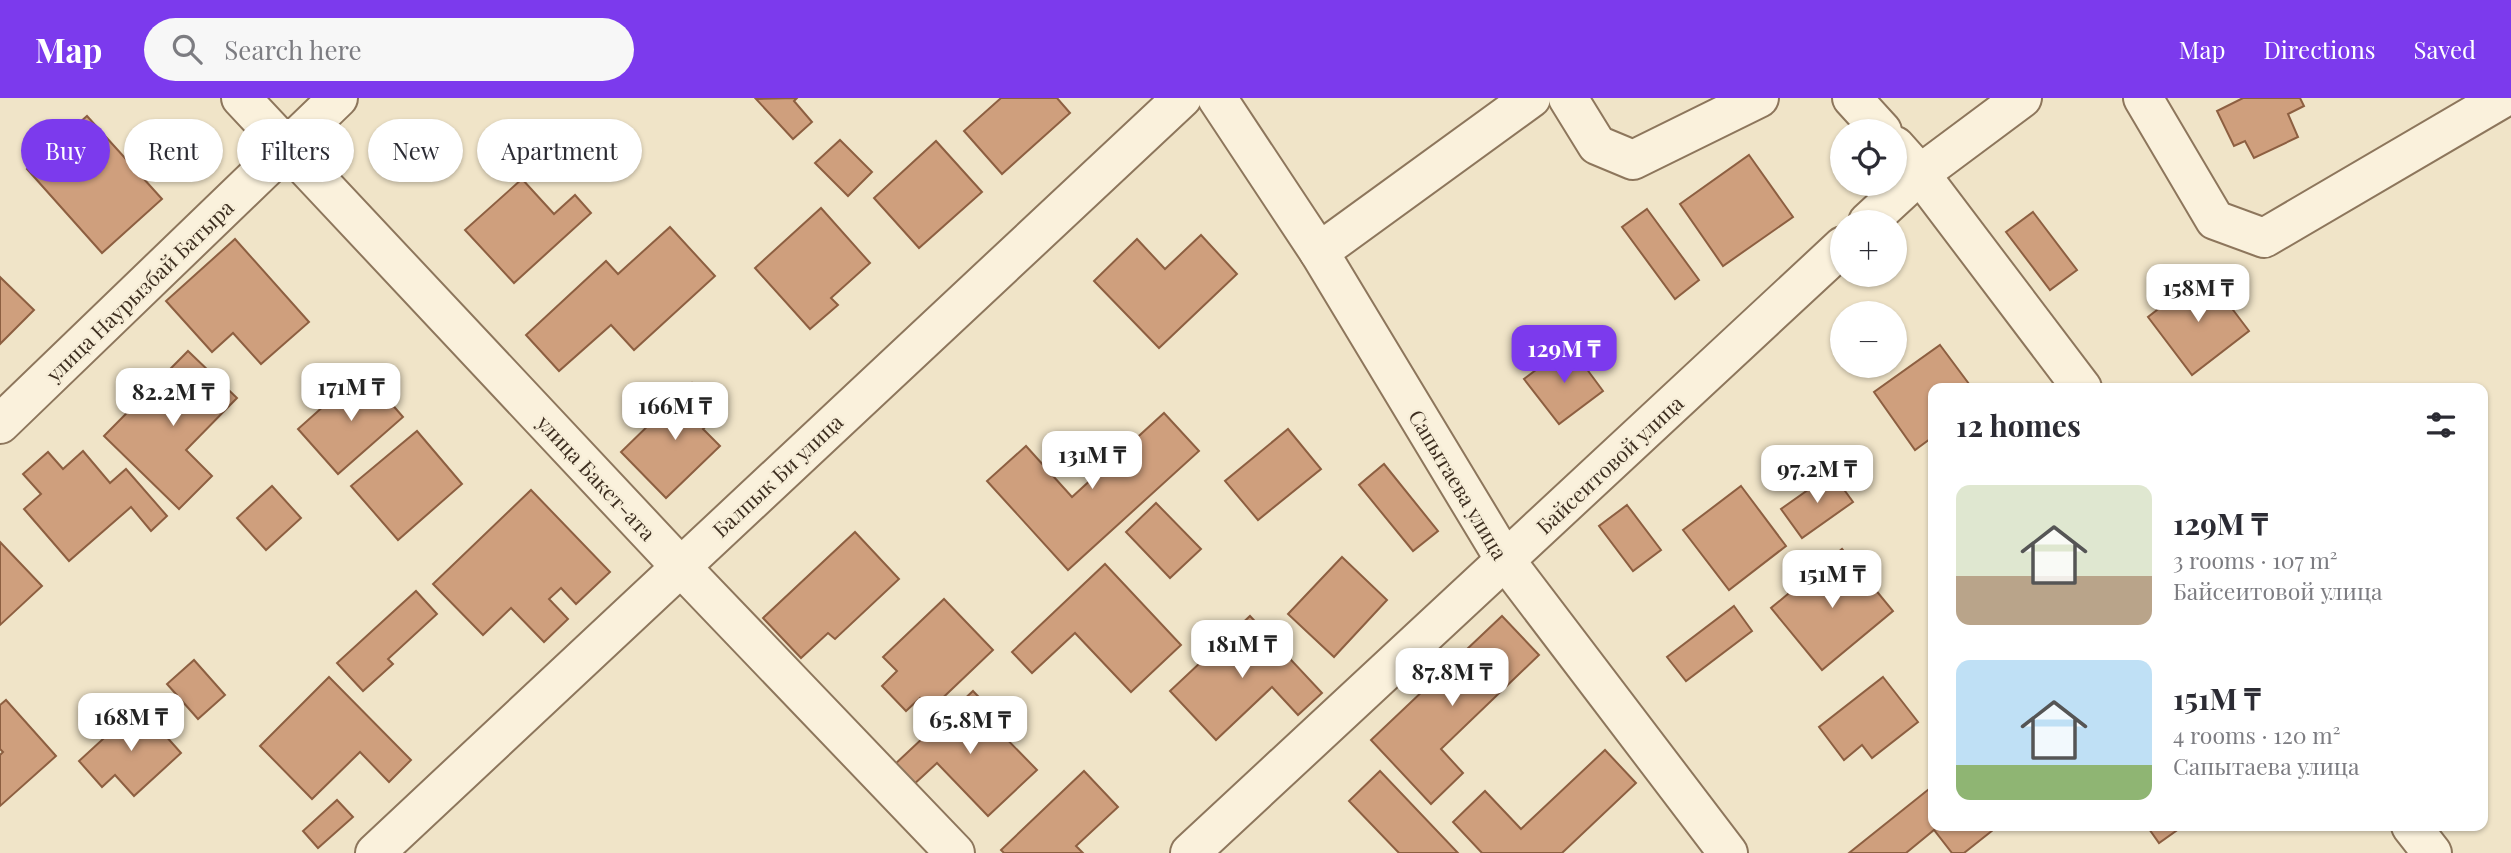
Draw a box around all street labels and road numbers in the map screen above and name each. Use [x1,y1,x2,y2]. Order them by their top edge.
street label: улица Наурызбай Батыра [39,193,239,388]
street label: Байсеитовой улица [1529,388,1689,539]
street label: Сапытаева улица [1403,404,1515,565]
street label: Балпык Би улица [706,407,849,543]
street label: улица Бакет-ата [531,408,663,546]

